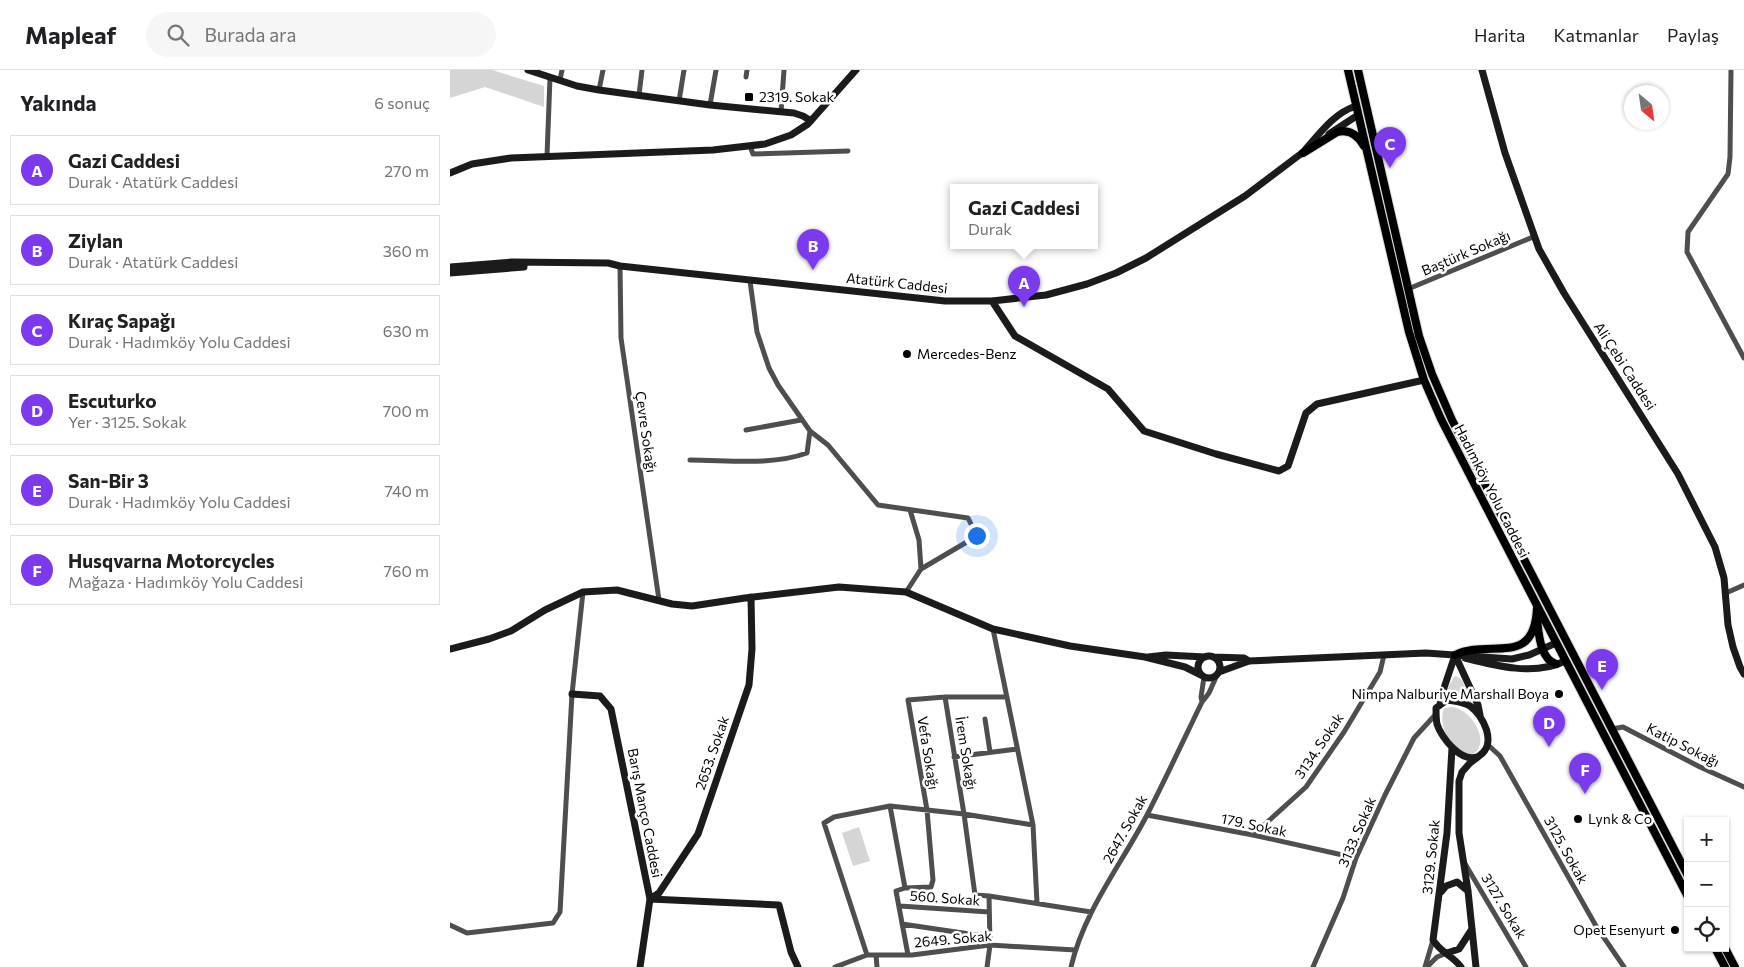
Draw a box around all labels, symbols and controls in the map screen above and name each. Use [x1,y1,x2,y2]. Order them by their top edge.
search box [146,12,496,57]
text: Mapleaf [25,20,116,49]
icon: search [164,21,192,49]
text: Burada ara [204,23,296,46]
text: Harita [1474,24,1526,46]
text: Katmanlar [1554,24,1639,46]
text: Paylaş [1667,24,1719,46]
north arrow [1624,85,1669,130]
place label: 2319. Sokak [759,88,834,105]
text: Yakında [20,90,97,115]
marker: 2319. Sokak [743,91,755,103]
text: 6 sonuç [374,93,430,112]
pin: C [1374,127,1406,168]
text: Gazi Caddesi [68,149,180,172]
text: A [31,161,43,180]
text: 270 m [384,161,429,180]
text: Durak · Atatürk Caddesi [68,172,239,191]
popup [950,184,1098,249]
text: Gazi Caddesi [968,196,1080,219]
text: Durak [968,219,1012,238]
street label: Baştürk Sokağı [1419,226,1513,279]
text: Ziylan [68,229,123,252]
pin: B [797,229,829,270]
text: B [32,241,42,260]
text: 360 m [383,241,429,260]
text: Durak · Atatürk Caddesi [68,252,239,271]
pin: A [1008,266,1040,307]
street label: Atatürk Caddesi [845,269,949,296]
text: Kıraç Sapağı [68,309,175,332]
street label: Ali Çebi Caddesi [1591,319,1660,413]
text: C [32,321,42,340]
text: 630 m [383,321,429,340]
text: Durak · Hadımköy Yolu Caddesi [68,332,291,351]
place label: Mercedes-Benz [917,345,1017,362]
marker: Mercedes-Benz [901,348,913,360]
text: Escuturko [68,389,157,412]
street label: Çevre Sokağı [632,390,661,474]
text: D [31,401,43,420]
text: 700 m [383,401,429,420]
text: Yer · 3125. Sokak [68,412,187,431]
street label: Hadımköy Yolu Caddesi [1451,421,1534,560]
text: San-Bir 3 [68,469,149,492]
text: E [32,481,42,500]
text: 740 m [384,481,429,500]
text: Durak · Hadımköy Yolu Caddesi [68,492,291,511]
your location [964,523,990,549]
text: Husqvarna Motorcycles [68,549,275,572]
text: F [32,561,42,580]
text: 760 m [383,561,429,580]
text: Mağaza · Hadımköy Yolu Caddesi [68,572,304,591]
pin: E [1586,649,1618,690]
place label: Nimpa Nalburiye Marshall Boya [1352,685,1549,702]
marker: Nimpa Nalburiye Marshall Boya [1553,688,1565,700]
pin: D [1533,706,1565,747]
street label: 3134. Sokak [1290,709,1347,782]
street label: 2653. Sokak [691,713,732,792]
street label: Vefa Sokağı [914,715,943,791]
street label: İrem Sokağı [952,715,981,791]
street label: Katip Sokağı [1644,719,1723,770]
street label: Barış Manço Caddesi [625,747,666,879]
pin: F [1569,753,1601,794]
street label: 2647. Sokak [1099,791,1151,866]
street label: 3133. Sokak [1334,794,1379,870]
street label: 179. Sokak [1220,809,1289,840]
place label: Lynk & Co [1588,810,1652,827]
street label: 3125. Sokak [1541,813,1592,887]
marker: Lynk & Co [1572,813,1584,825]
map controls [1684,817,1729,952]
button: + [1684,817,1729,862]
street label: 3129. Sokak [1418,818,1443,895]
button: − [1684,862,1729,907]
street label: 3127. Sokak [1478,870,1531,942]
street label: 560. Sokak [909,887,981,908]
button: locate [1684,907,1729,952]
place label: Opet Esenyurt [1573,921,1665,938]
marker: Opet Esenyurt [1669,924,1681,936]
street label: 2649. Sokak [913,927,993,950]

